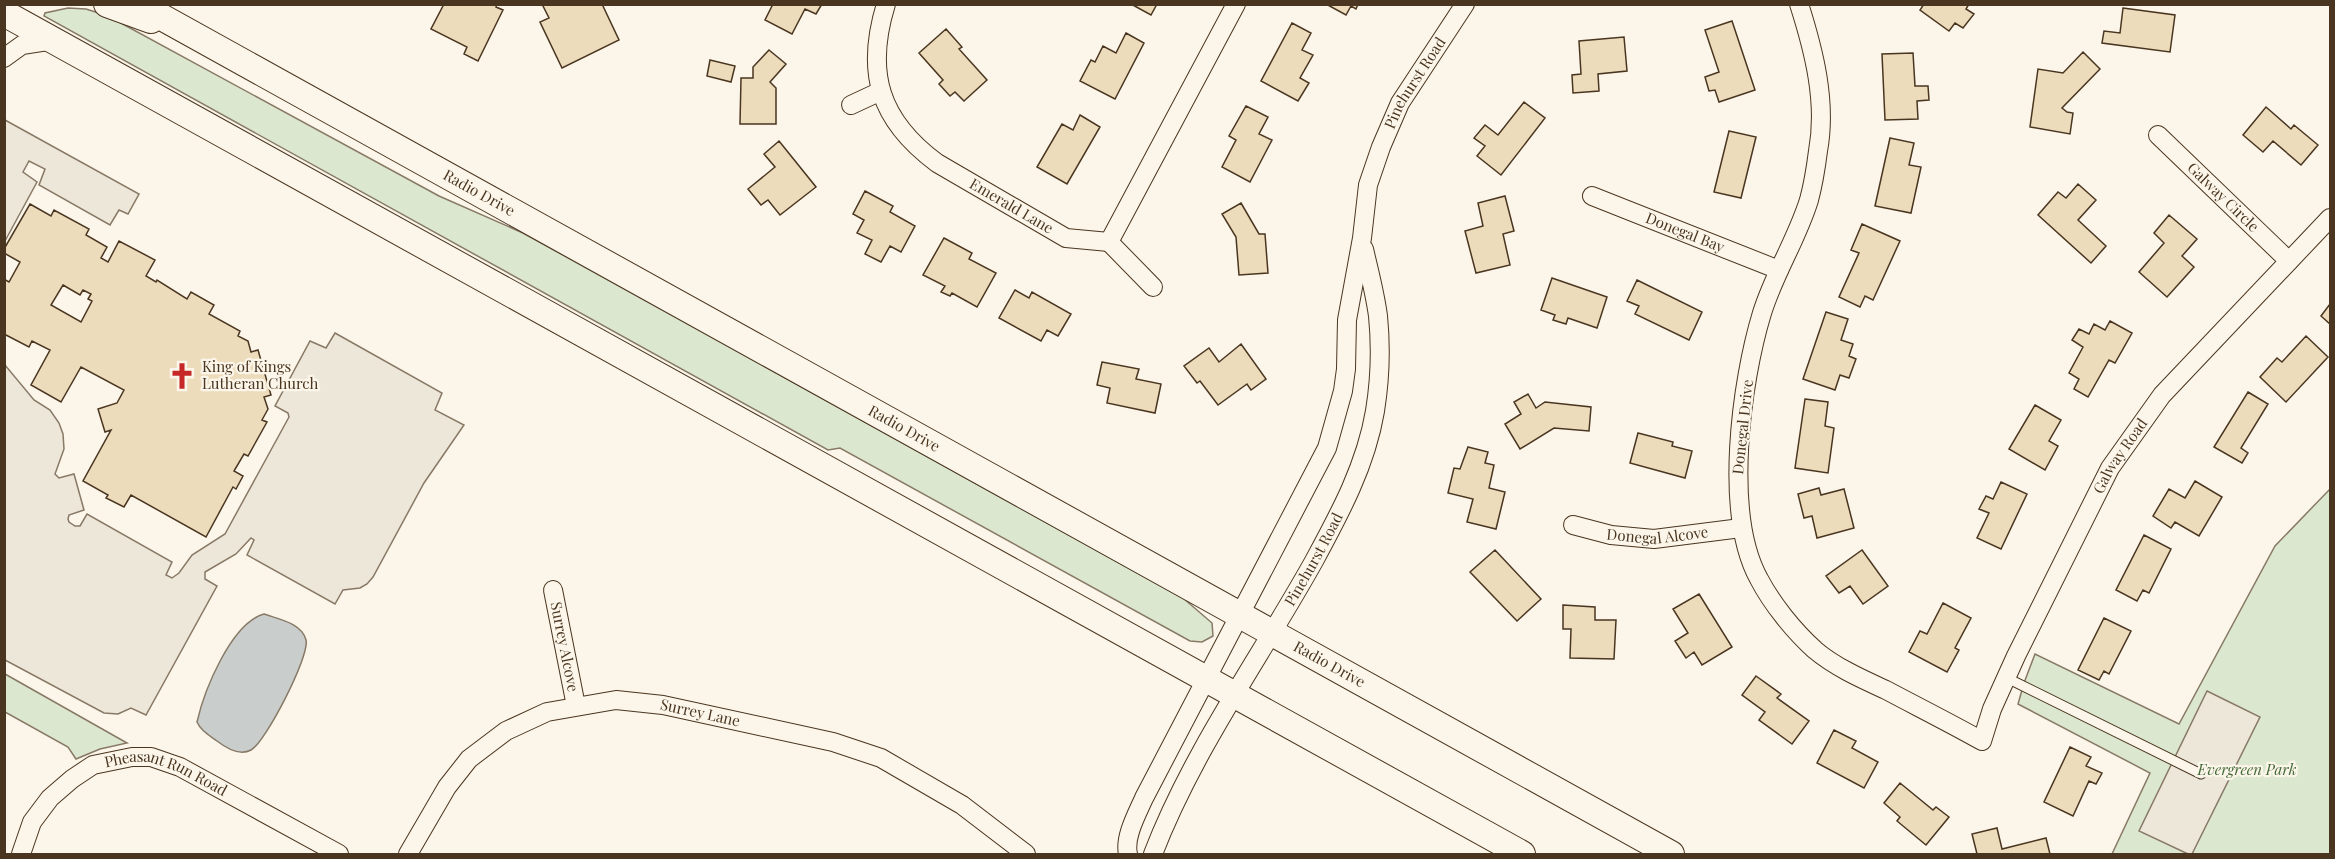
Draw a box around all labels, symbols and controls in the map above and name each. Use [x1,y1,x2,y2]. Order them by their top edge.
street label: Pinehurst Road [1379,33,1450,132]
street label: Galway Circle [2183,158,2264,236]
street label: Radio Drive [440,164,519,220]
street label: Emerald Lane [966,173,1057,238]
street label: Donegal Bay [1643,207,1728,257]
place label: King of Kings Lutheran Church [202,356,319,393]
church icon: King of Kings Lutheran Church [167,361,197,391]
street label: Donegal Drive [1727,378,1757,475]
street label: Radio Drive [865,400,944,456]
street label: Galway Road [2088,414,2152,497]
street label: Pinehurst Road [1279,509,1347,609]
street label: Donegal Alcove [1606,521,1709,548]
street label: Surrey Alcove [547,600,584,694]
street label: Radio Drive [1290,636,1369,692]
street label: Surrey Lane [659,694,742,731]
street label: Pheasant Run Road [102,746,231,800]
park label: Evergreen Park [2197,759,2297,779]

